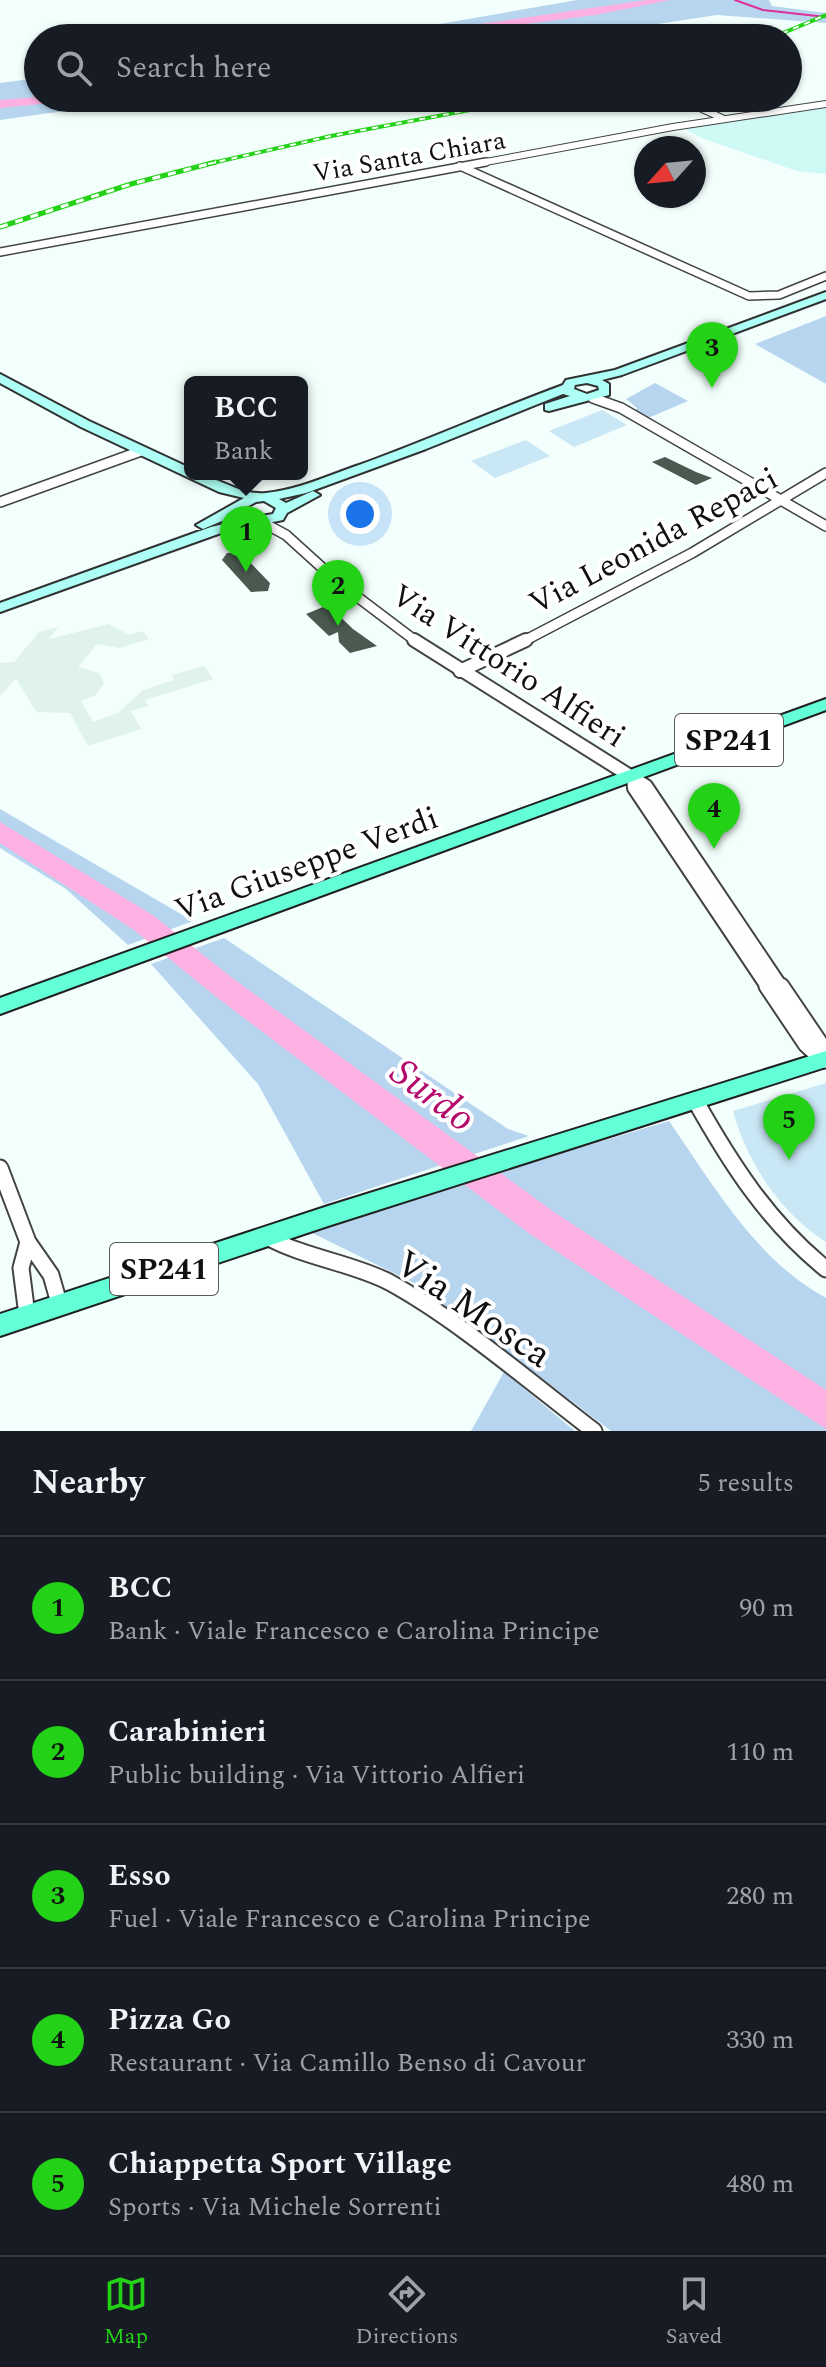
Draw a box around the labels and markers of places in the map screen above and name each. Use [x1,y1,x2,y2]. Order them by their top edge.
pin: 3 [686,322,738,388]
pin: 1 [220,506,272,572]
pin: 2 [312,560,364,626]
pin: 4 [688,783,740,849]
pin: 5 [763,1094,815,1160]

